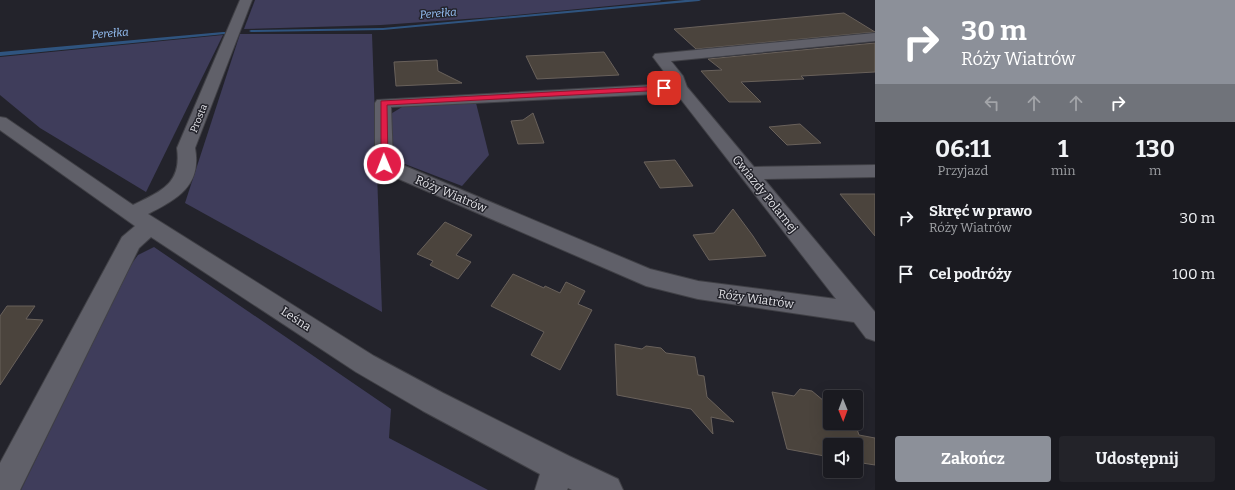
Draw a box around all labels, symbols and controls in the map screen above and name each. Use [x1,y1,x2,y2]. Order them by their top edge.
water label: Perełka [419,5,457,22]
text: 30 m [961,14,1027,47]
icon: right [895,16,947,68]
water label: Perełka [91,25,129,42]
text: Róży Wiatrów [961,48,1075,70]
pin [647,71,681,105]
icon: arrive [653,77,675,99]
icon: left [981,92,1003,114]
icon: ahead [1023,92,1045,114]
icon: ahead [1065,92,1087,114]
icon: right [1107,92,1129,114]
street label: Prosta [188,102,210,134]
text: 06:11 [935,135,991,163]
text: 1 [1058,135,1068,163]
text: 130 [1135,135,1175,163]
position arrow [363,143,405,185]
street label: Gwiazdy Polarnej [730,152,800,236]
text: Przyjazd [938,163,988,178]
text: min [1051,163,1075,178]
text: m [1149,163,1161,178]
street label: Róży Wiatrów [413,173,489,215]
text: Skręć w prawo [929,202,1032,220]
icon: right [895,207,917,229]
text: 30 m [1180,209,1215,227]
text: Róży Wiatrów [929,220,1012,235]
icon: arrive [895,263,917,285]
text: Cel podróży [929,265,1012,283]
text: 100 m [1172,265,1215,283]
street label: Róży Wiatrów [717,287,795,311]
street label: Leśna [278,304,314,334]
north arrow [823,390,863,430]
map controls [823,390,863,478]
button: Zakończ [895,436,1051,482]
button: Udostępnij [1059,436,1215,482]
button: sound [823,438,863,478]

